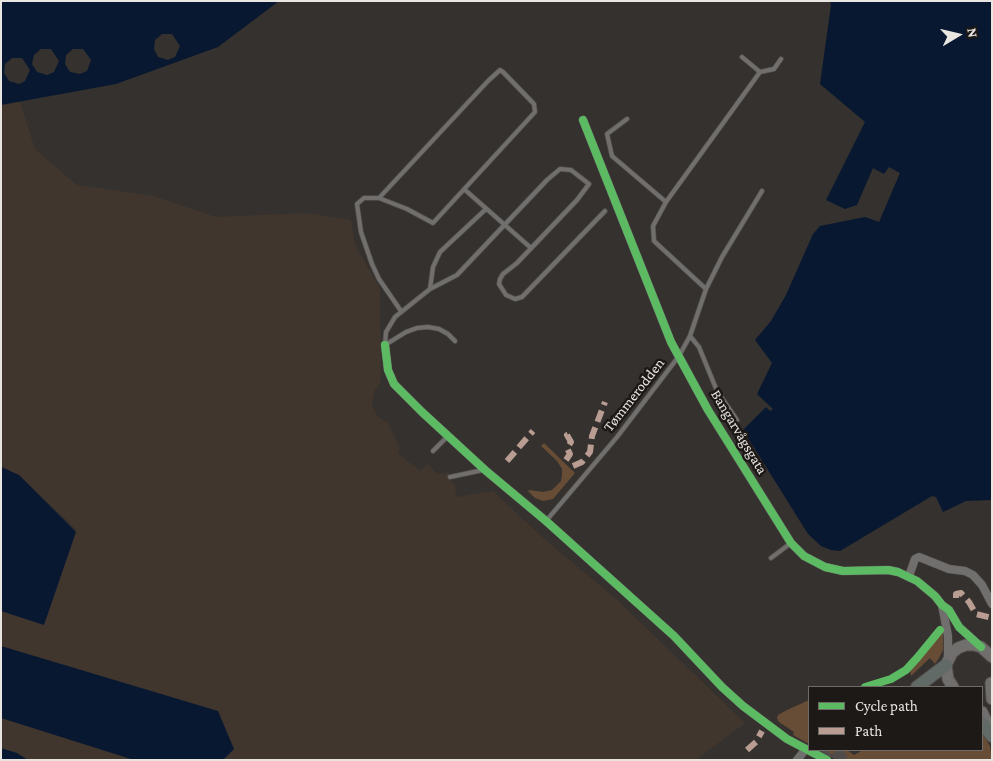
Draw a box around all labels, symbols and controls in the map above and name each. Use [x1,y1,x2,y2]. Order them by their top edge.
north arrow [933,10,983,60]
text: N [964,27,981,39]
street label: Tømmerodden [600,355,668,435]
street label: Bangarvågsgata [707,386,771,478]
legend [808,686,983,751]
text: Cycle path [855,698,918,714]
text: Path [855,723,882,739]

